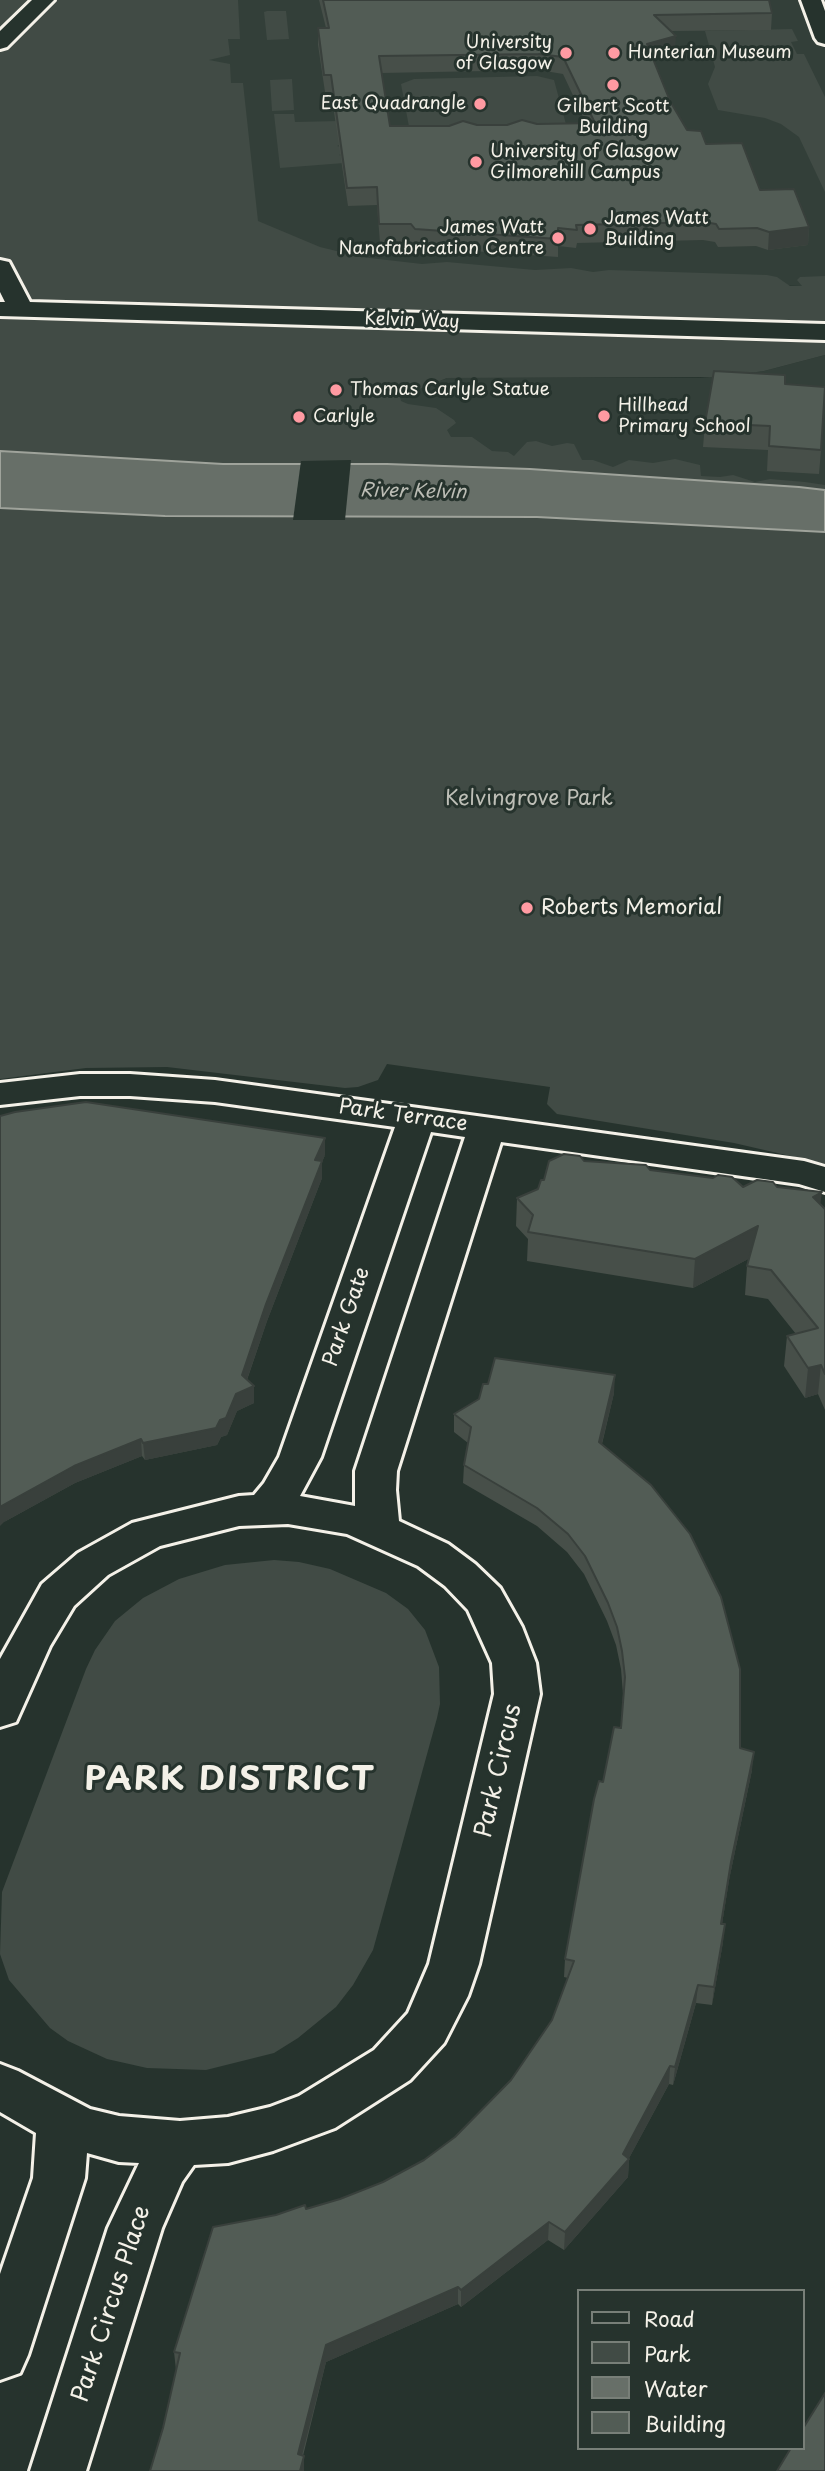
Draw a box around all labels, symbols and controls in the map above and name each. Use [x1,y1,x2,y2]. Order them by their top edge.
place label: University of Glasgow [456,32,552,74]
place label: Hunterian Museum [628,42,792,64]
marker: University of Glasgow [558,45,574,61]
marker: Hunterian Museum [606,45,622,61]
marker: Gilbert Scott Building [605,77,621,93]
place label: East Quadrangle [321,93,466,115]
marker: East Quadrangle [472,96,488,112]
place label: Gilbert Scott Building [557,96,669,138]
place label: University of Glasgow Gilmorehill Campus [490,141,678,184]
marker: University of Glasgow Gilmorehill Campus [468,154,484,170]
place label: James Watt Building [604,208,709,250]
place label: James Watt Nanofabrication Centre [338,217,544,260]
marker: James Watt Building [582,221,598,237]
marker: James Watt Nanofabrication Centre [550,230,566,246]
street label: Kelvin Way [364,309,460,333]
place label: Thomas Carlyle Statue [350,379,550,401]
marker: Thomas Carlyle Statue [328,382,344,398]
place label: Hillhead Primary School [618,395,751,438]
place label: Carlyle [313,406,375,428]
marker: Hillhead Primary School [596,408,612,424]
marker: Carlyle [291,409,307,425]
water label: River Kelvin [360,480,466,504]
park label: Kelvingrove Park [445,786,613,812]
place label: Roberts Memorial [541,895,722,921]
marker: Roberts Memorial [519,900,535,916]
street label: Park Terrace [337,1094,469,1138]
street label: Park Gate [318,1264,376,1370]
street label: Park Circus [470,1702,528,1840]
district label: PARK DISTRICT [87,1761,373,1801]
street label: Park Circus Place [67,2202,157,2406]
legend [576,2289,804,2450]
text: Road [644,2302,695,2334]
text: Park [644,2337,691,2369]
text: Water [644,2372,707,2404]
text: Building [644,2407,726,2439]

